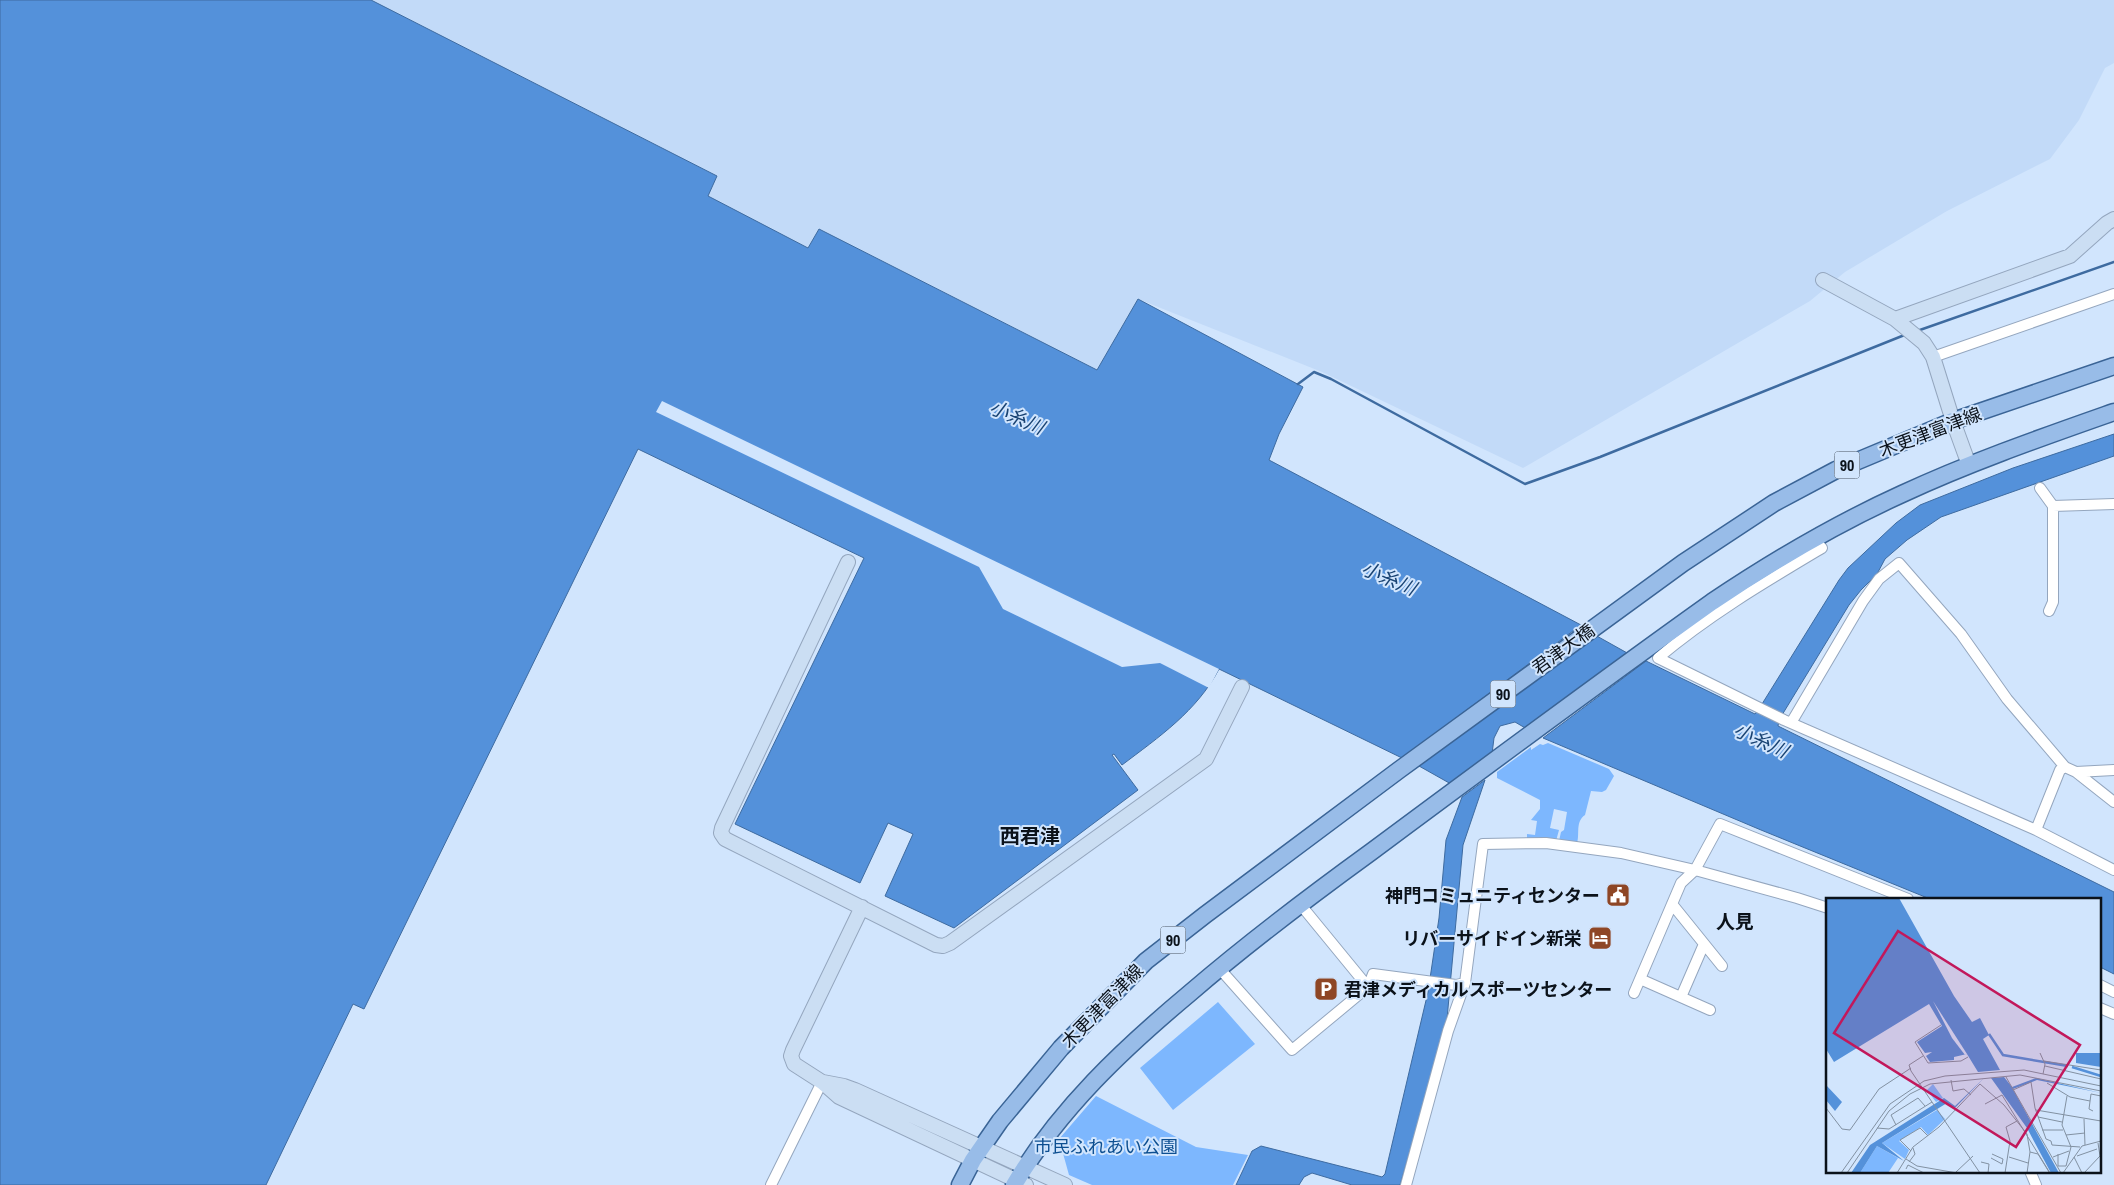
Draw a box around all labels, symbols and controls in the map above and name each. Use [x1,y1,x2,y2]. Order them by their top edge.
water label: 小糸川 [986,394,1050,441]
street label: 木更津富津線 [1875,401,1985,463]
road number: 90 [1834,452,1860,478]
water label: 小糸川 [1358,555,1422,602]
street label: 君津大橋 [1527,618,1599,680]
road number: 90 [1490,681,1516,708]
water label: 小糸川 [1730,716,1794,765]
district label: 西君津 [1000,822,1060,849]
public building icon: 神門コミュニティセンター [1605,882,1631,908]
place label: 神門コミュニティセンター [1385,883,1600,908]
inset map [1826,898,2102,1172]
district label: 人見 [1716,908,1754,934]
hotel icon: リバーサイドイン新栄 [1587,925,1613,951]
road number: 90 [1160,926,1186,954]
place label: リバーサイドイン新栄 [1402,926,1582,951]
street label: 木更津富津線 [1055,958,1149,1054]
parking icon: 君津メディカルスポーツセンター [1313,976,1339,1002]
place label: 君津メディカルスポーツセンター [1344,977,1612,1002]
park label: 市民ふれあい公園 [1034,1134,1178,1159]

